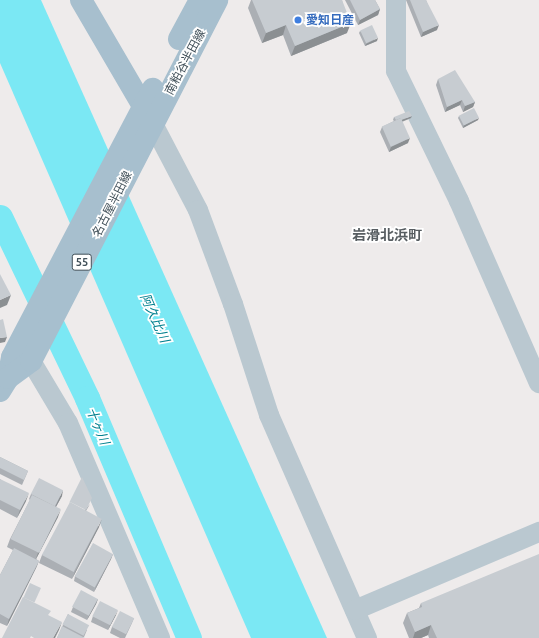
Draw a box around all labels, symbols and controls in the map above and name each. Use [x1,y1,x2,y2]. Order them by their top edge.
place label: 愛知日産 [306,13,354,27]
marker: 愛知日産 [293,15,303,25]
street label: 南粕谷半田線 [162,27,208,97]
street label: 名古屋半田線 [89,169,135,239]
district label: 岩滑北浜町 [352,227,422,243]
road number: 55 [71,253,93,271]
water label: 阿久比川 [137,291,173,345]
water label: 十ヶ川 [83,405,113,447]

